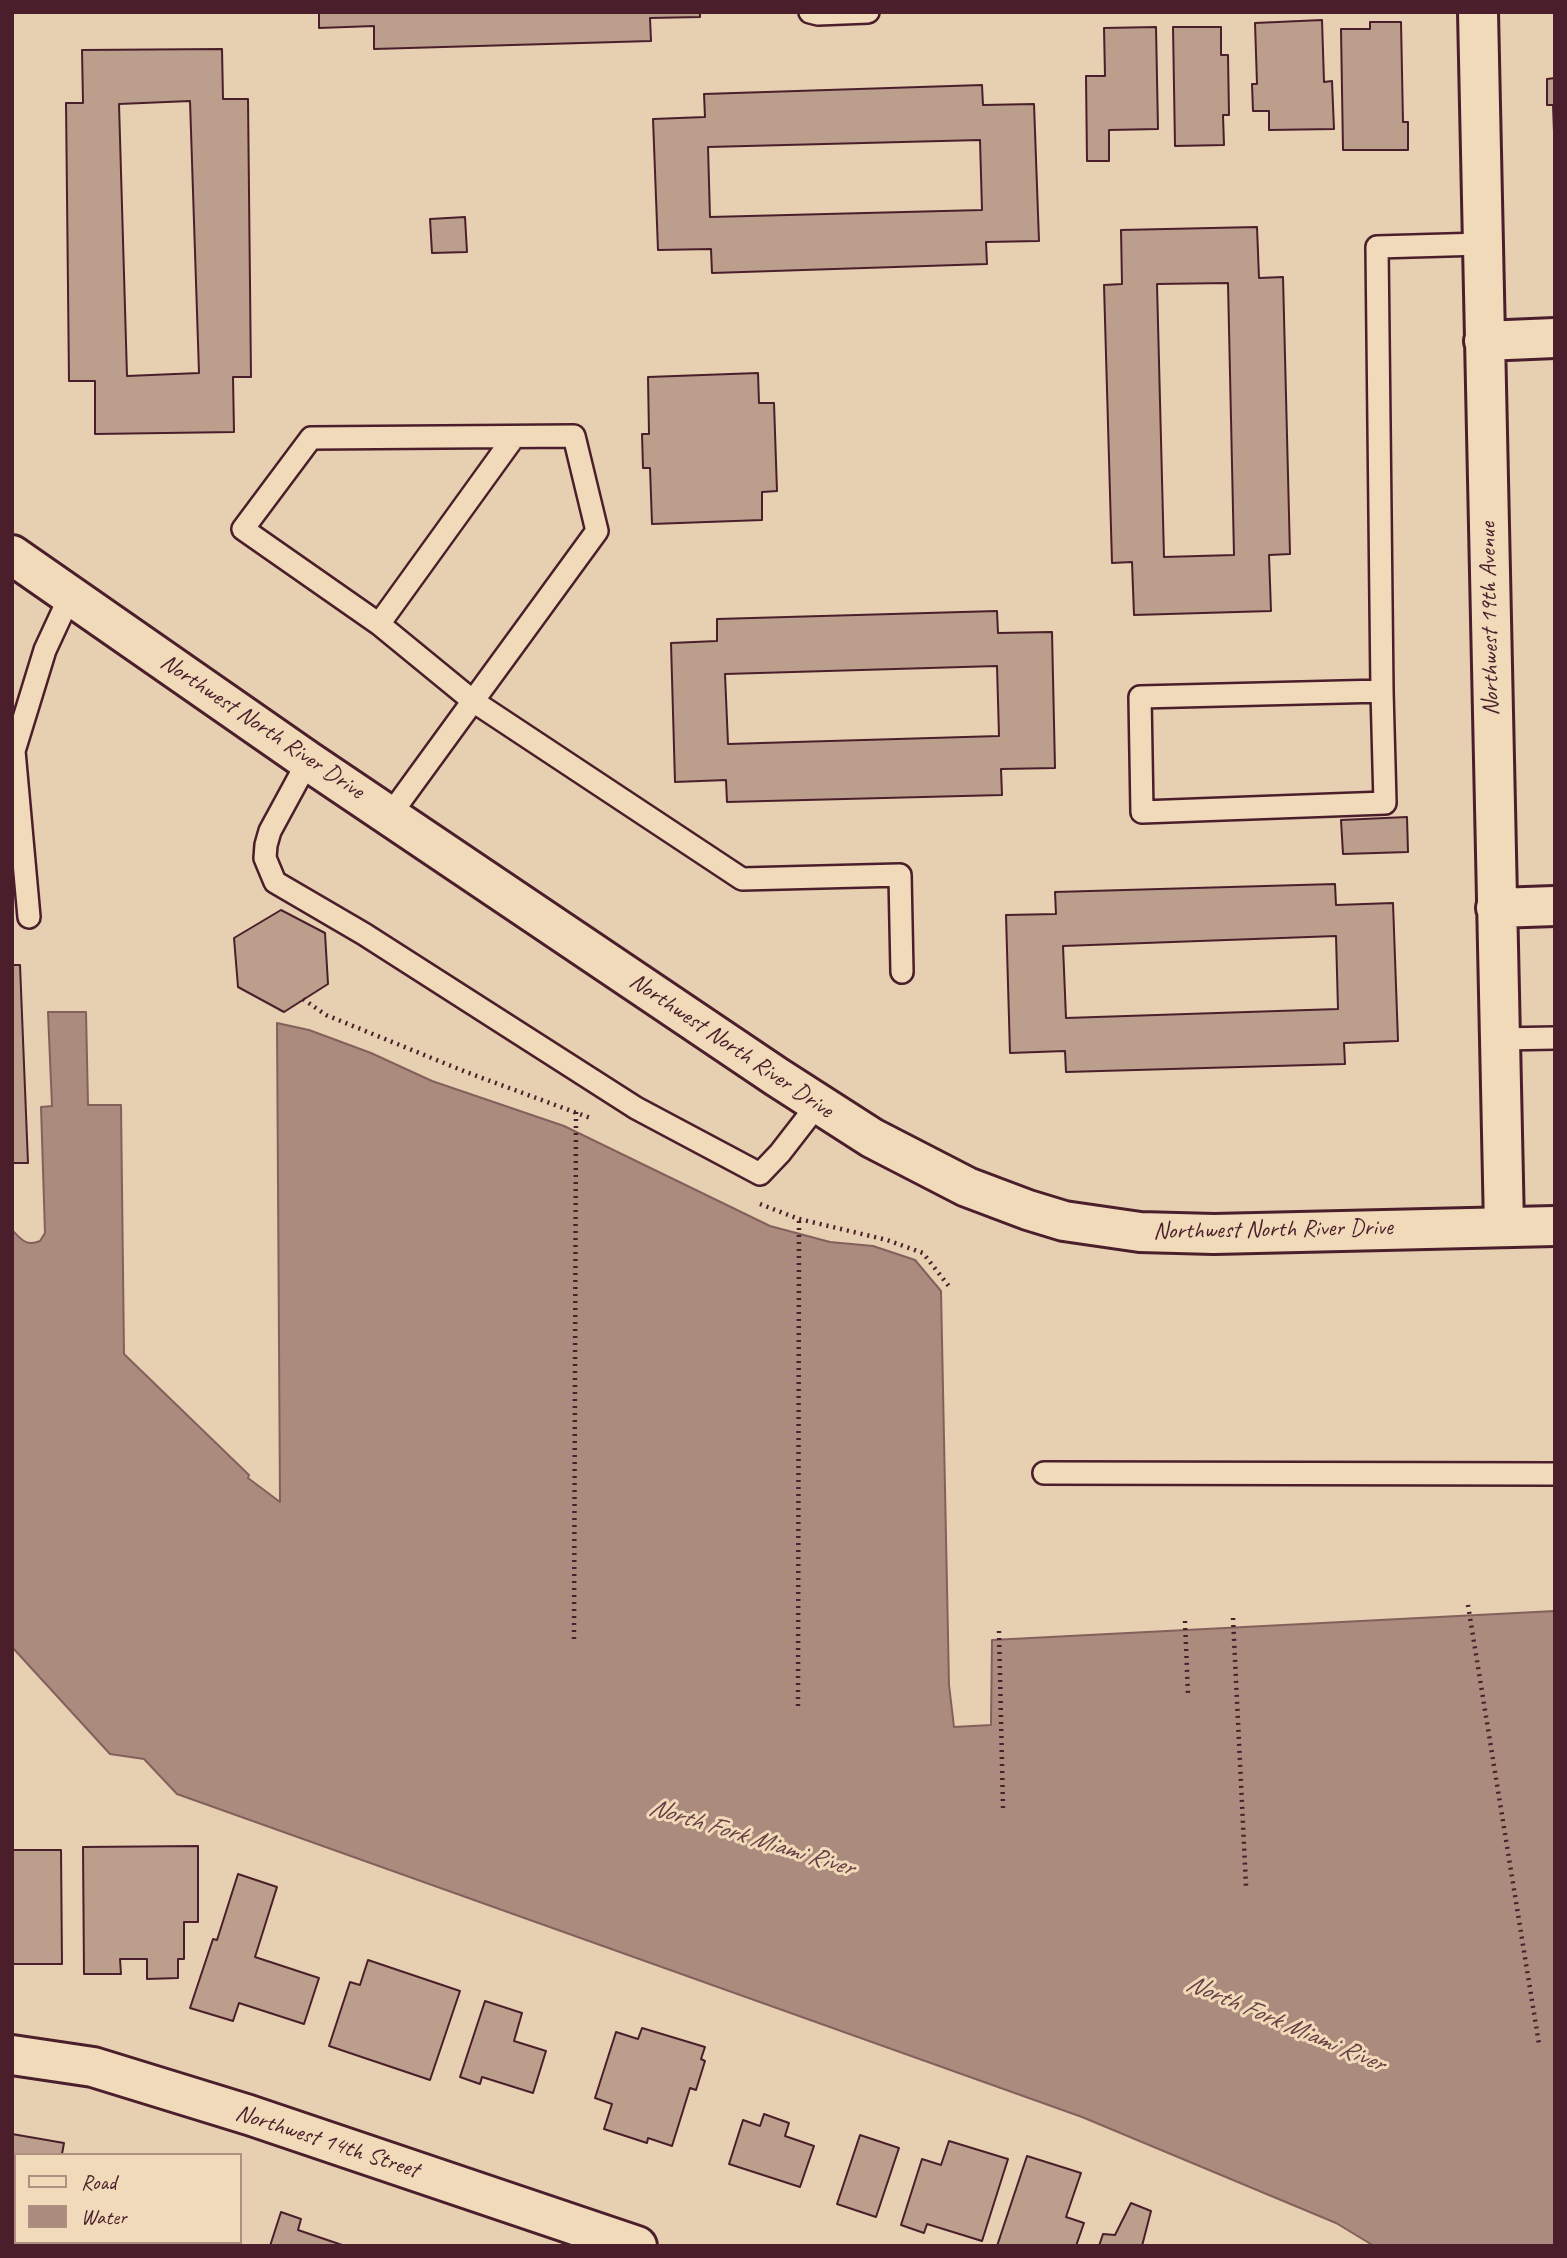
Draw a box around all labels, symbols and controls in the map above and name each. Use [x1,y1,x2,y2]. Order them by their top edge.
street label: Northwest 19th Avenue [1474,522,1506,716]
street label: Northwest North River Drive [155,648,369,806]
street label: Northwest North River Drive [624,967,838,1125]
street label: Northwest North River Drive [1153,1214,1393,1246]
water label: North Fork Miami River [645,1792,857,1884]
water label: North Fork Miami River [1181,1968,1389,2080]
street label: Northwest 14th Street [232,2099,422,2185]
legend [14,2153,242,2244]
text: Road [81,2169,116,2195]
text: Water [81,2204,127,2230]

